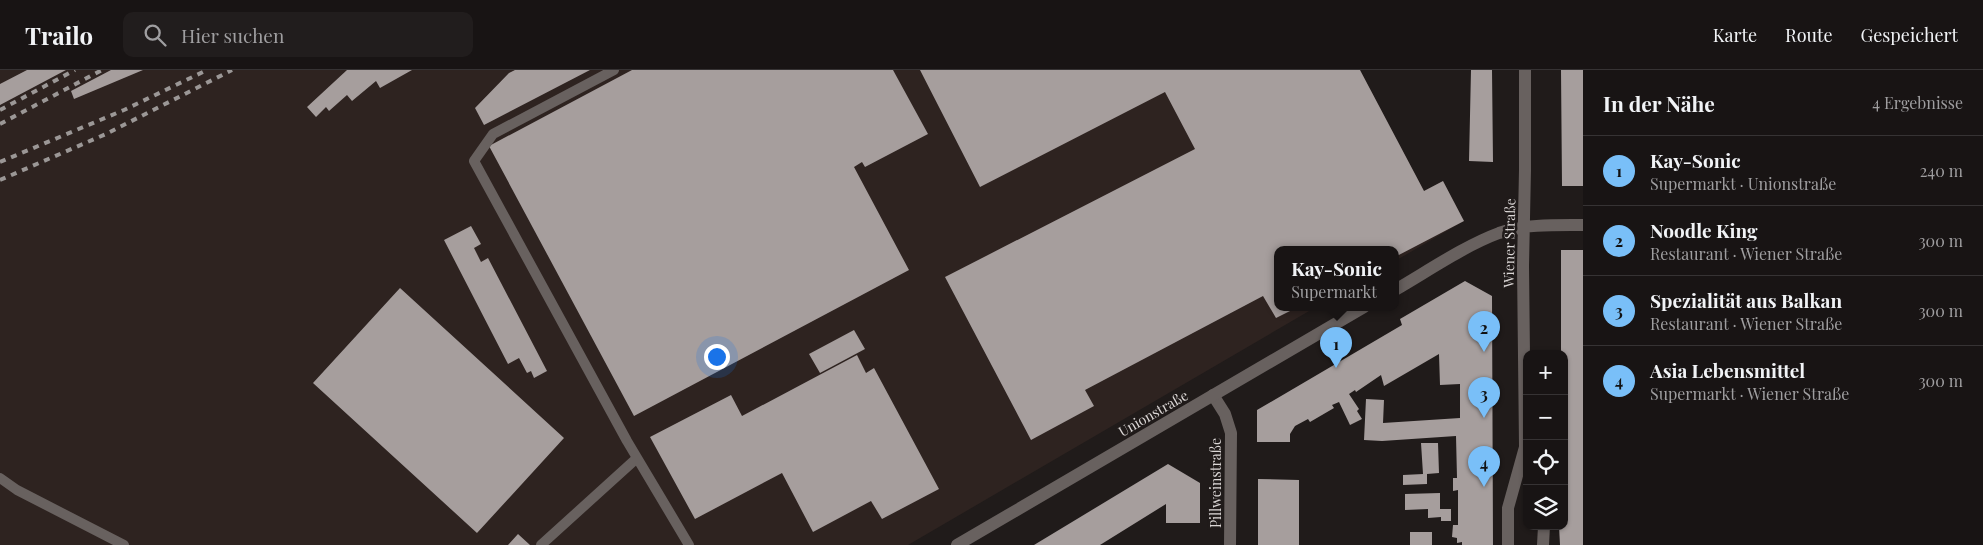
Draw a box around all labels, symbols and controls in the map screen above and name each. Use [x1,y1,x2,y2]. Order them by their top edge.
search box [123,12,473,57]
text: Trailo [25,19,93,51]
icon: search [141,21,169,49]
text: Hier suchen [181,22,284,48]
text: Karte [1713,23,1757,47]
text: Route [1785,23,1833,47]
text: Gespeichert [1861,23,1958,47]
text: In der Nähe [1603,89,1715,117]
text: 4 Ergebnisse [1872,92,1963,113]
text: Kay-Sonic [1650,147,1741,173]
text: 1 [1616,160,1622,181]
text: 240 m [1920,160,1963,181]
text: Supermarkt · Unionstraße [1650,173,1836,194]
street label: Wiener Straße [1499,198,1519,289]
text: Noodle King [1650,217,1758,243]
text: 2 [1615,230,1623,251]
text: 300 m [1918,230,1963,251]
text: Restaurant · Wiener Straße [1650,243,1842,264]
popup [1274,246,1399,311]
text: Kay-Sonic [1291,255,1382,281]
text: Supermarkt [1291,281,1377,302]
text: Spezialität aus Balkan [1650,287,1842,313]
text: 3 [1615,300,1623,321]
text: 300 m [1918,300,1963,321]
pin: 2 [1468,311,1500,352]
text: Restaurant · Wiener Straße [1650,313,1842,334]
pin: 1 [1320,327,1352,368]
your location [704,344,730,370]
map controls [1523,350,1568,530]
button: + [1523,350,1568,395]
text: Asia Lebensmittel [1650,357,1805,383]
text: 4 [1615,370,1623,391]
text: 300 m [1918,370,1963,391]
pin: 3 [1468,377,1500,418]
text: Supermarkt · Wiener Straße [1650,383,1849,404]
street label: Unionstraße [1115,385,1191,441]
button: − [1523,395,1568,440]
street label: Pillweinstraße [1206,438,1225,528]
button: locate [1523,440,1568,485]
pin: 4 [1468,446,1500,487]
button: layers [1523,485,1568,530]

